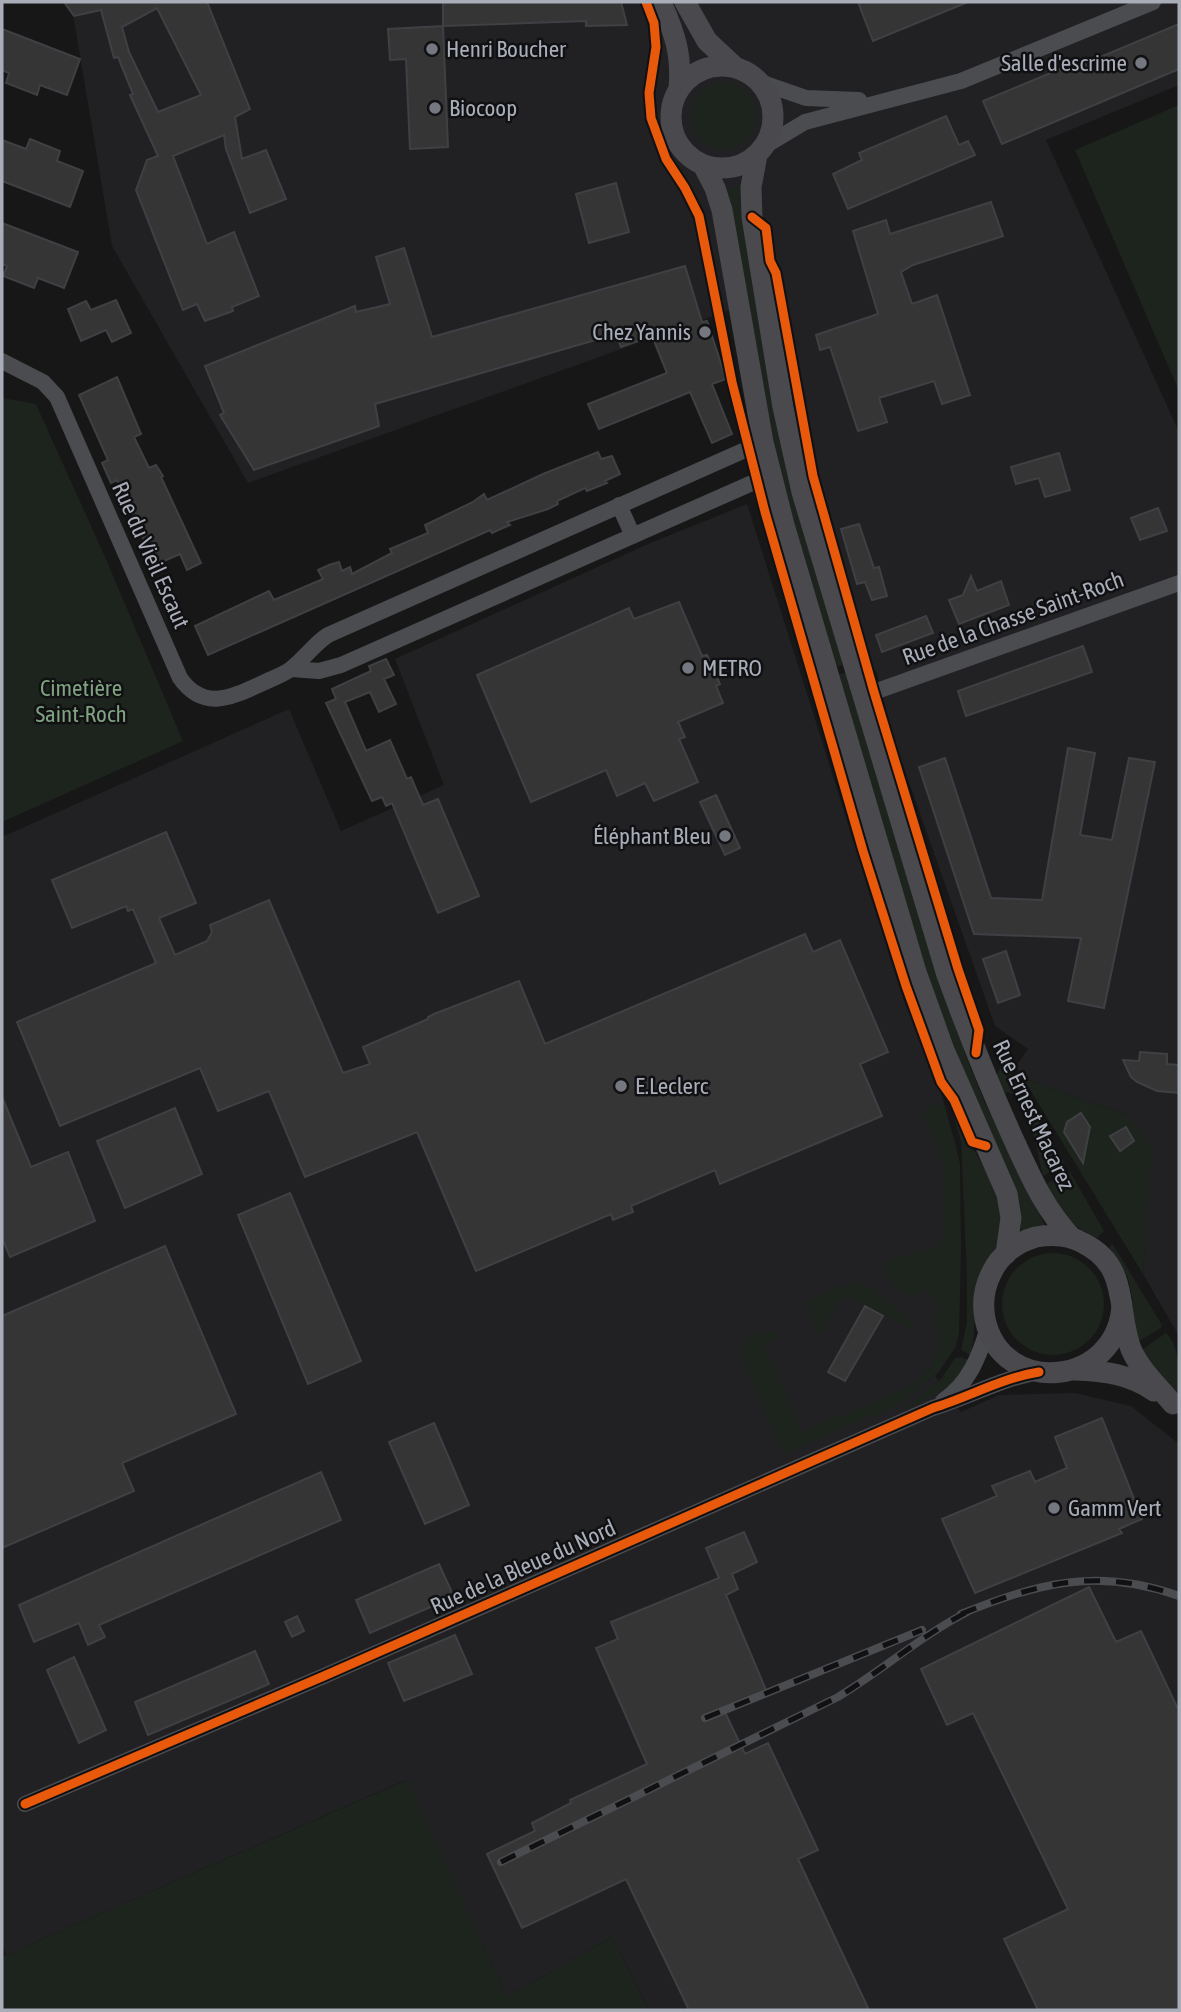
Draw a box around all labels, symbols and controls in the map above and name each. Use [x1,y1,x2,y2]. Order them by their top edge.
place label: Henri Boucher [446,36,567,62]
marker: Henri Boucher [424,41,440,57]
place label: Salle d'escrime [1001,50,1127,76]
marker: Salle d'escrime [1133,55,1149,71]
place label: Biocoop [449,95,517,121]
marker: Biocoop [427,100,443,116]
place label: Chez Yannis [592,319,691,345]
marker: Chez Yannis [697,324,713,340]
street label: Rue du Vieil Escaut [107,478,195,632]
street label: Rue de la Chasse Saint-Roch [899,566,1127,670]
place label: METRO [702,655,762,681]
marker: METRO [680,660,696,676]
park label: Cimetière Saint-Roch [35,675,127,727]
place label: Éléphant Bleu [593,823,711,849]
marker: Éléphant Bleu [717,828,733,844]
street label: Rue Ernest Macarez [988,1036,1080,1194]
place label: E.Leclerc [635,1073,709,1099]
marker: E.Leclerc [613,1078,629,1094]
place label: Gamm Vert [1068,1495,1161,1521]
marker: Gamm Vert [1046,1500,1062,1516]
street label: Rue de la Bleue du Nord [426,1514,620,1620]

